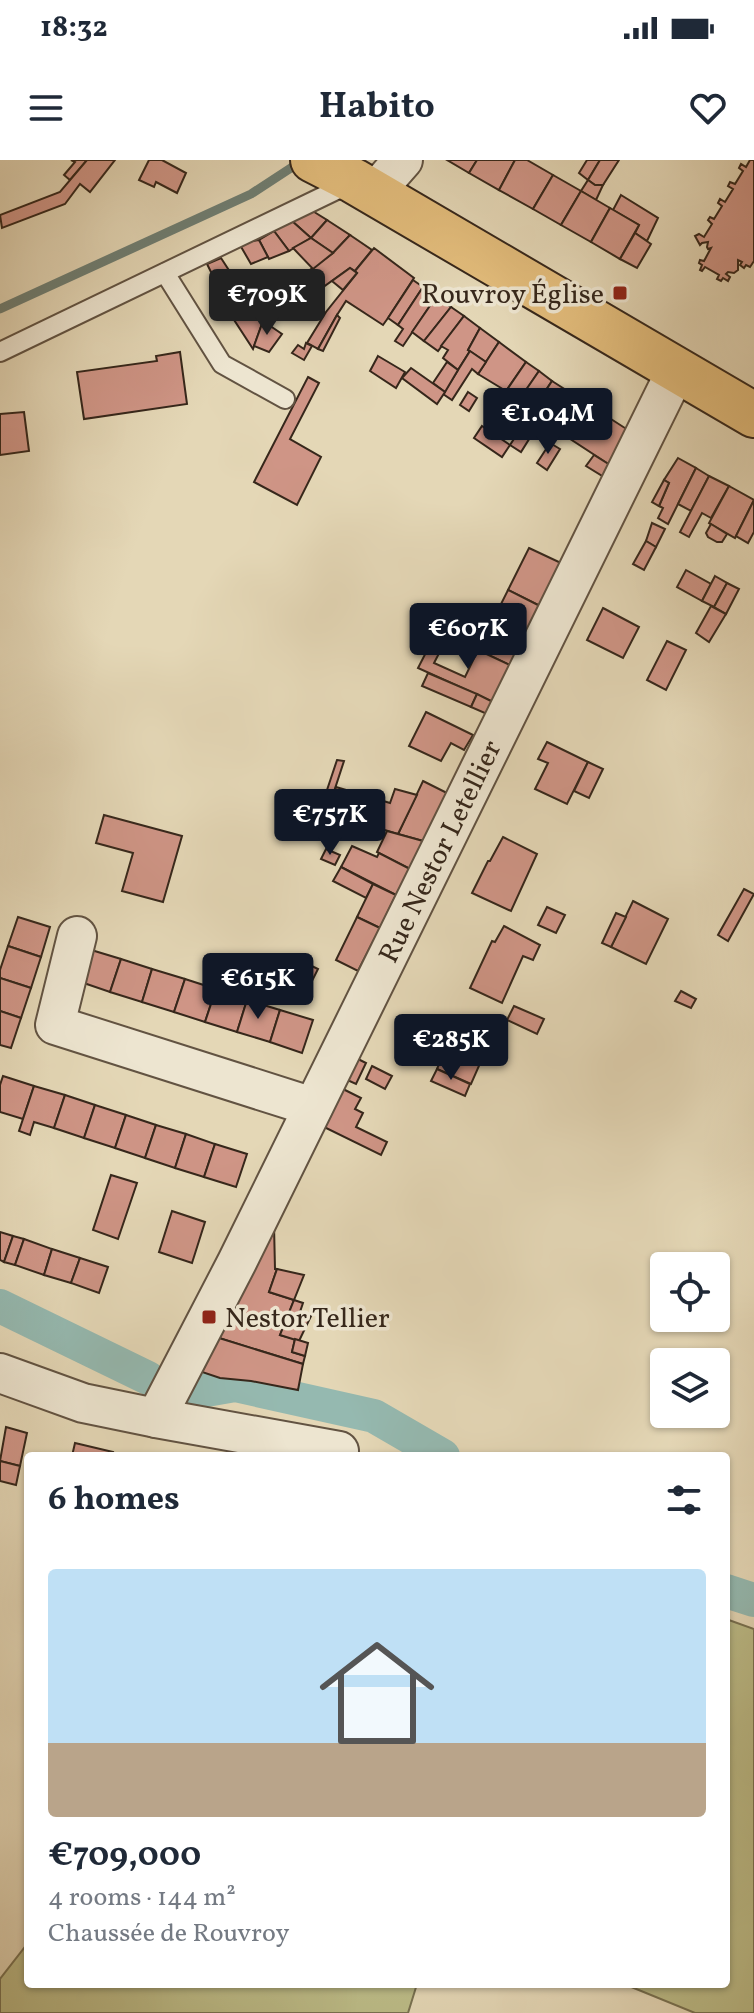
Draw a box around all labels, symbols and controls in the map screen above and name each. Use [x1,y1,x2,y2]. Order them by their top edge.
text: 18:32 [40,7,108,49]
text: Habito [319,83,435,133]
icon: menu [24,86,68,130]
icon: heart [686,86,730,130]
pin: €709K [211,269,323,337]
place label: Rouvroy Église [421,276,604,315]
text: €709K [227,277,307,313]
marker: Rouvroy Église [611,284,629,302]
pin: €1.04M [483,388,613,456]
text: €1.04M [501,396,595,432]
pin: €607K [412,603,524,671]
text: €607K [428,611,508,647]
street label: Rue Nestor Letellier [370,734,512,970]
pin: €757K [274,789,386,857]
text: €757K [292,797,368,833]
pin: €615K [202,953,314,1021]
text: €615K [220,961,296,997]
pin: €285K [395,1014,507,1082]
text: €285K [412,1022,490,1058]
map controls [650,1252,730,1428]
button: locate [650,1252,730,1332]
place label: Nestor Tellier [225,1300,390,1339]
marker: Nestor Tellier [200,1308,218,1326]
button: layers [650,1348,730,1428]
text: 6 homes [48,1477,180,1524]
icon: filters [662,1478,706,1522]
icon: home [305,1621,449,1765]
text: €709,000 [48,1833,201,1880]
text: 4 rooms · 144 m² [48,1880,236,1916]
text: Chaussée de Rouvroy [48,1916,290,1952]

